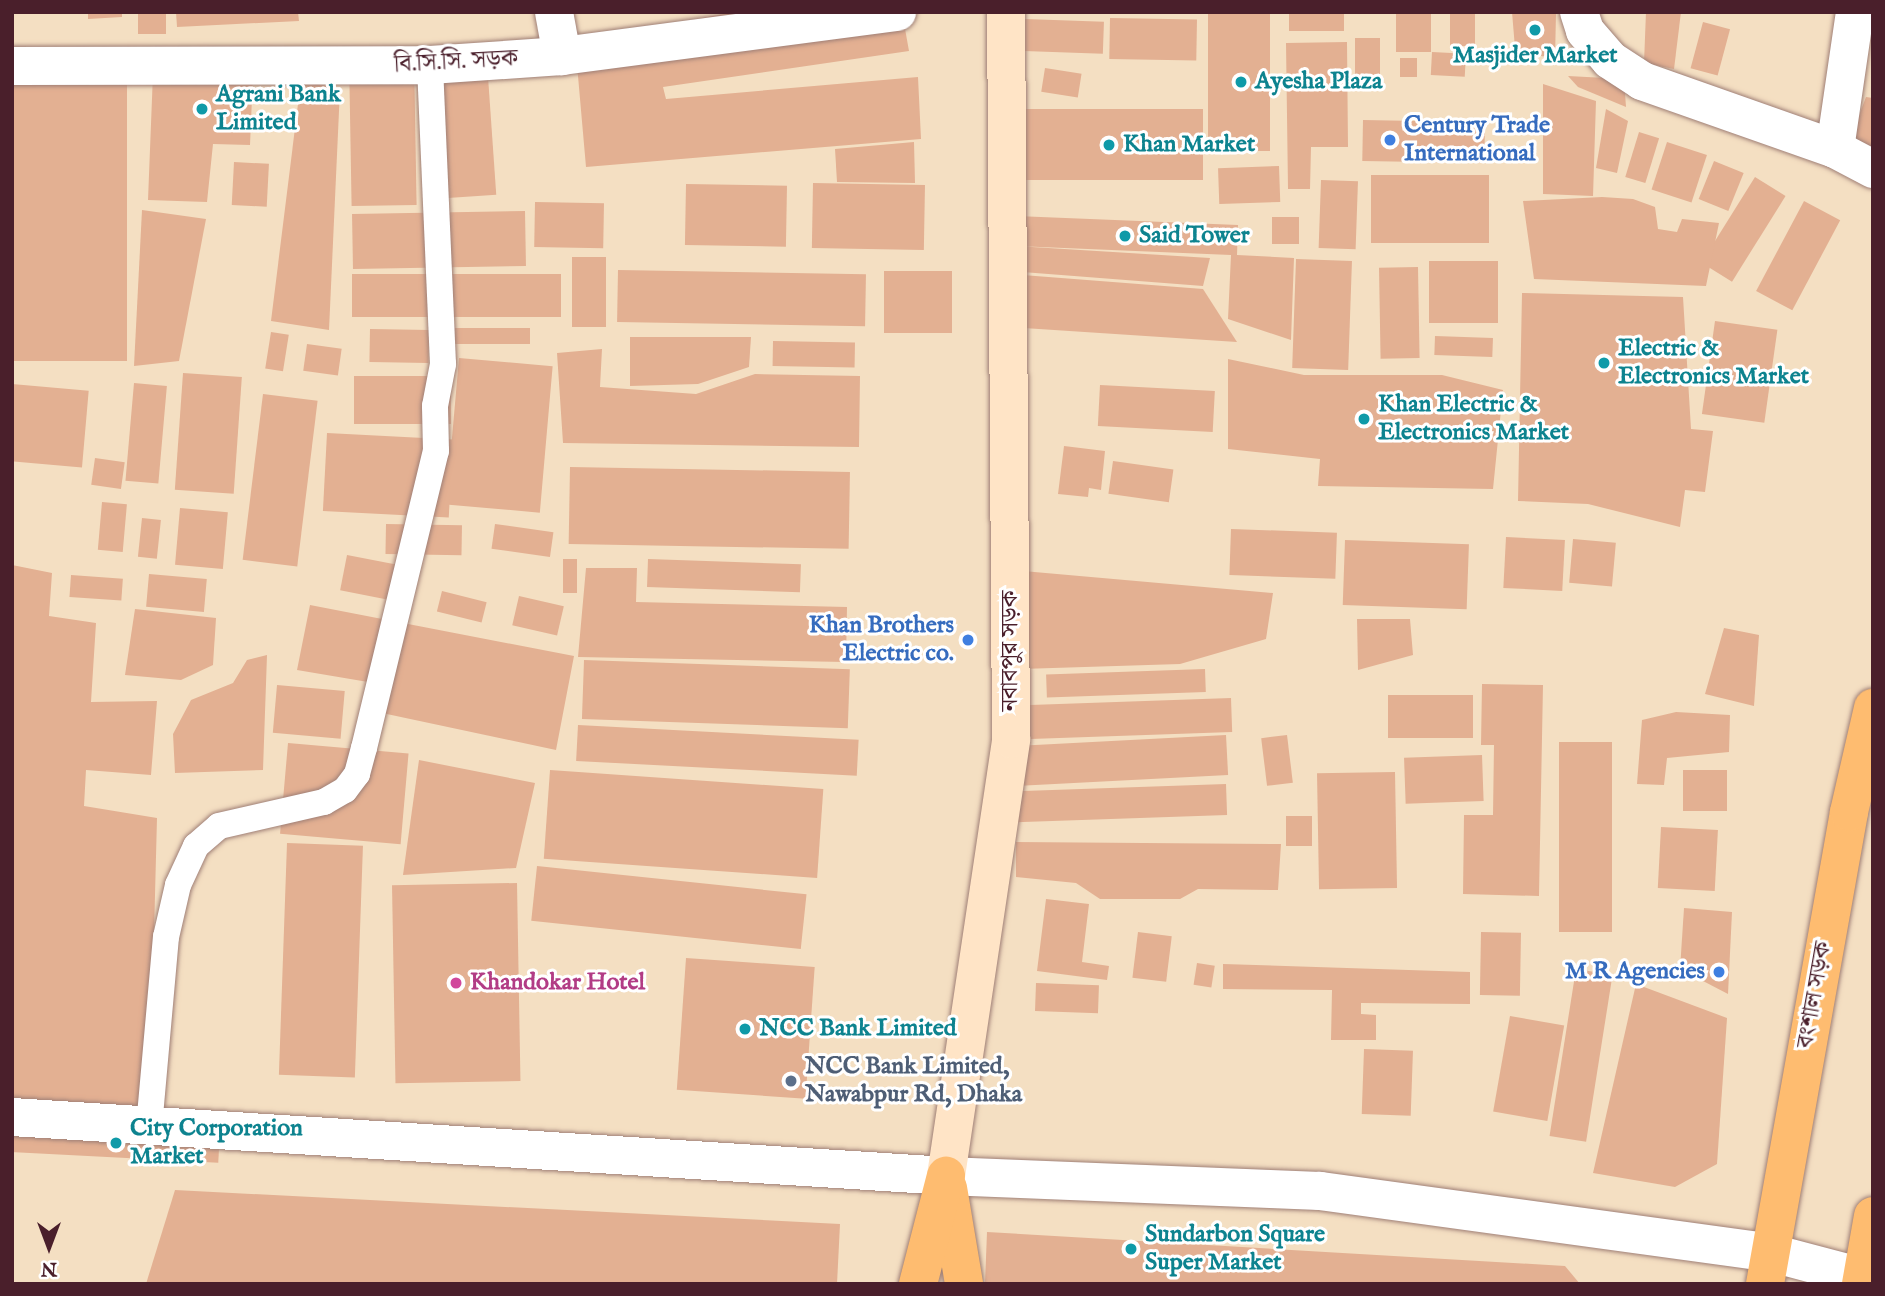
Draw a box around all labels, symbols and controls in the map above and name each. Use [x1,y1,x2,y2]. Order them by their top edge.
marker: Masjider Market [1527,22,1543,38]
place label: Masjider Market [1453,42,1617,70]
street label: বি.সি.সি. সড়ক [393,44,519,80]
place label: Ayesha Plaza [1255,68,1382,96]
marker: Ayesha Plaza [1233,74,1249,90]
place label: Agrani Bank Limited [216,81,341,137]
marker: Agrani Bank Limited [194,101,210,117]
place label: Century Trade International [1404,112,1550,168]
place label: Khan Market [1123,131,1255,159]
marker: Century Trade International [1382,132,1398,148]
marker: Khan Market [1101,137,1117,153]
place label: Said Tower [1139,222,1250,250]
marker: Said Tower [1117,228,1133,244]
place label: Electric & Electronics Market [1618,335,1809,391]
marker: Electric & Electronics Market [1596,355,1612,371]
place label: Khan Electric & Electronics Market [1378,391,1569,447]
marker: Khan Electric & Electronics Market [1356,411,1372,427]
street label: নবাবপুর সড়ক [997,590,1025,712]
place label: Khan Brothers Electric co. [809,612,954,668]
marker: Khan Brothers Electric co. [960,632,976,648]
street label: বংশাল সড়ক [1791,939,1839,1051]
place label: M R Agencies [1565,958,1705,986]
marker: M R Agencies [1711,964,1727,980]
place label: Khandokar Hotel [470,969,645,997]
marker: Khandokar Hotel [448,975,464,991]
place label: NCC Bank Limited [759,1015,957,1043]
marker: NCC Bank Limited [737,1021,753,1037]
place label: NCC Bank Limited, Nawabpur Rd, Dhaka [805,1053,1022,1109]
marker: NCC Bank Limited, Nawabpur Rd, Dhaka [783,1073,799,1089]
place label: City Corporation Market [130,1115,303,1171]
marker: City Corporation Market [108,1135,124,1151]
north arrow [14,1212,84,1282]
place label: Sundarbon Square Super Market [1145,1221,1325,1277]
marker: Sundarbon Square Super Market [1123,1241,1139,1257]
text: N [41,1256,57,1280]

